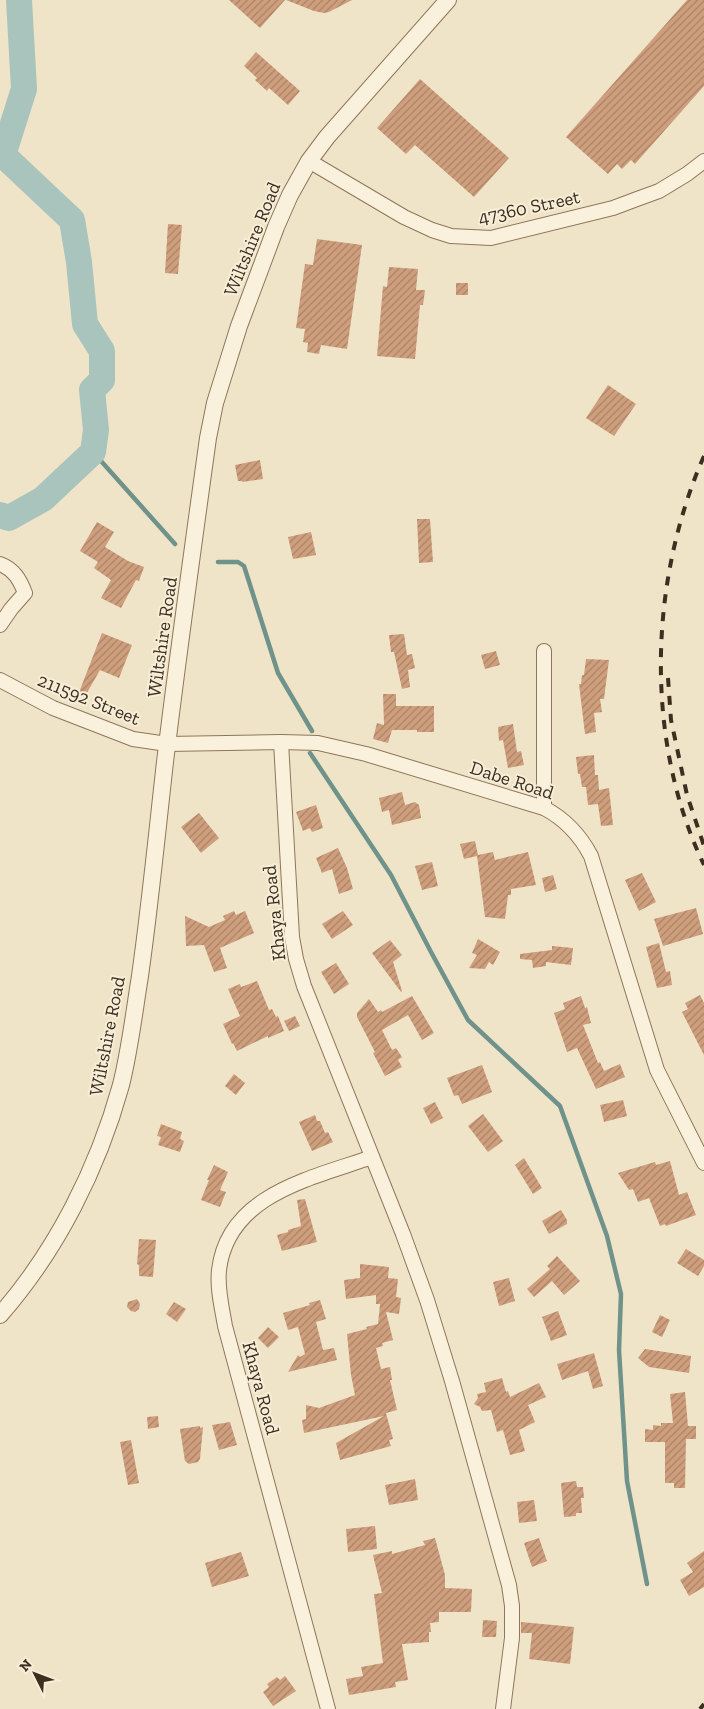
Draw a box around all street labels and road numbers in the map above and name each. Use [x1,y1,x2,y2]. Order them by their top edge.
street label: Wiltshire Road [219,178,286,299]
street label: 47360 Street [476,185,582,229]
street label: Wiltshire Road [142,575,182,699]
street label: 211592 Street [34,668,144,730]
street label: Dabe Road [467,756,557,805]
street label: Khaya Road [258,864,290,962]
street label: Wiltshire Road [84,974,130,1098]
street label: Khaya Road [238,1339,285,1438]

